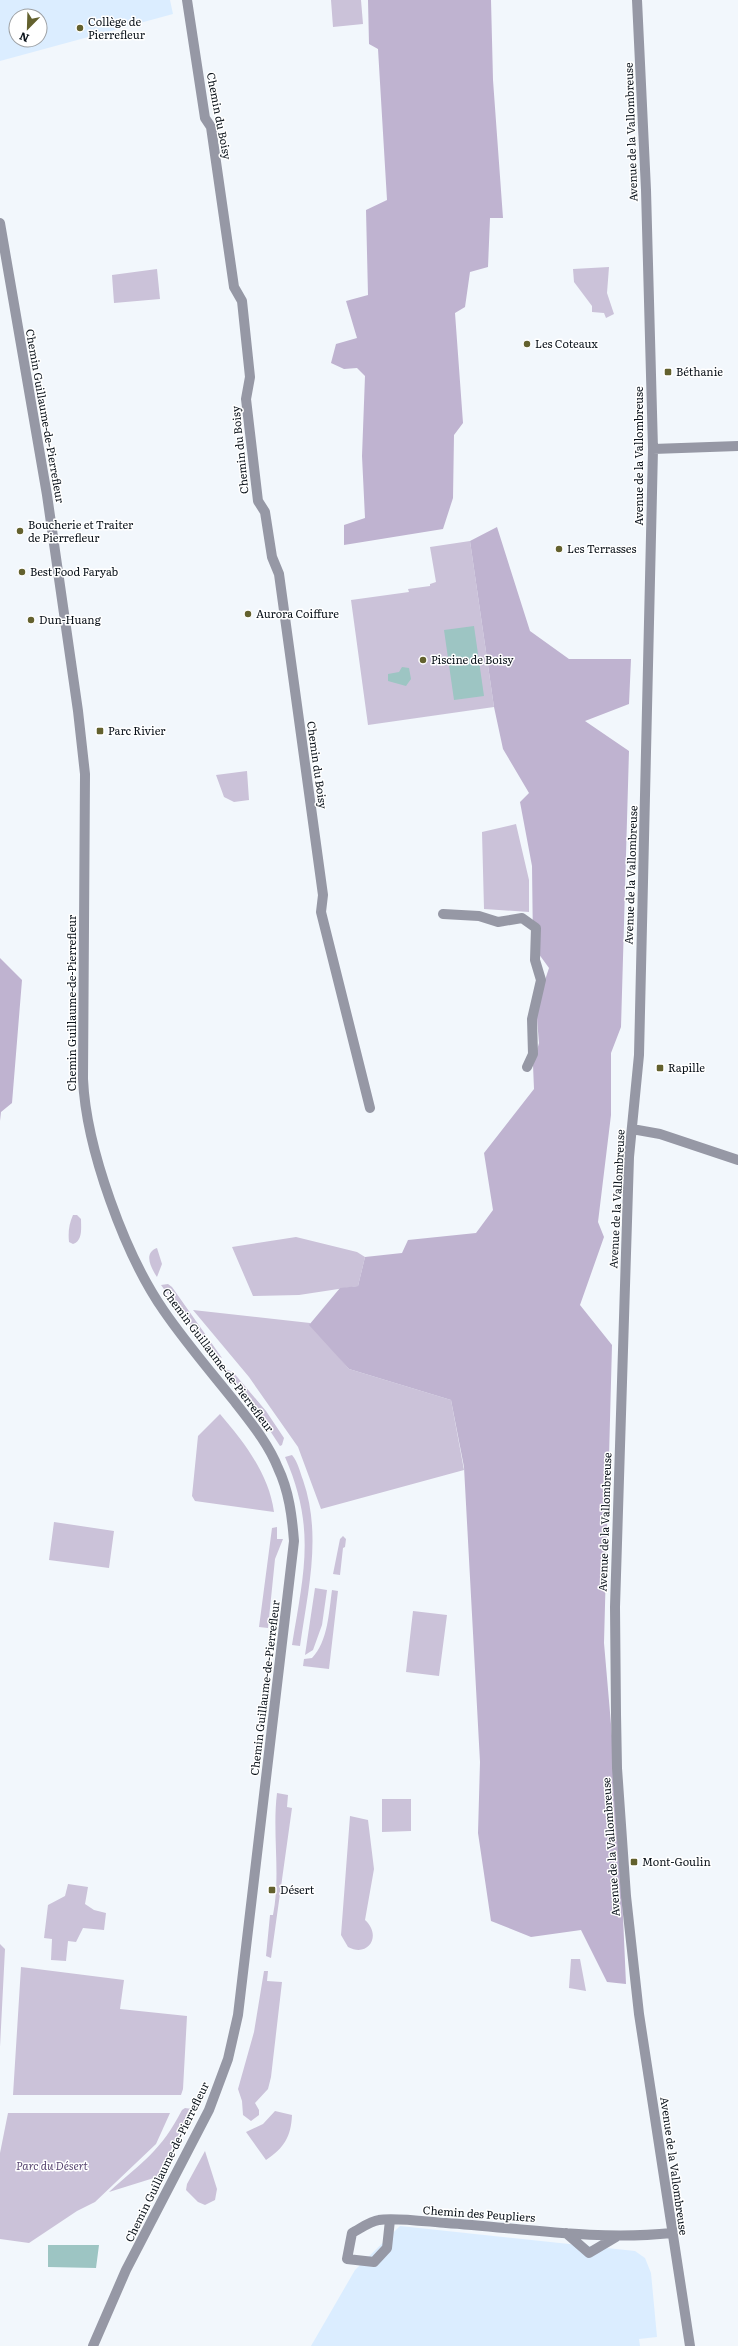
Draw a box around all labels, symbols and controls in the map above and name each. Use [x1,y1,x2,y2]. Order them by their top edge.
north arrow [8,8,48,48]
place label: Collège de Pierrefleur [88,13,146,42]
marker: Collège de Pierrefleur [75,23,85,33]
text: N [16,29,31,47]
street label: Avenue de la Vallombreuse [620,62,640,202]
street label: Chemin du Boisy [204,71,236,161]
street label: Chemin Guillaume-de-Pierrefleur [23,328,69,505]
place label: Les Coteaux [535,335,598,351]
marker: Les Coteaux [522,339,532,349]
place label: Béthanie [676,363,723,379]
marker: Béthanie [663,367,673,377]
street label: Avenue de la Vallombreuse [630,386,646,526]
street label: Chemin du Boisy [226,405,252,495]
place label: Boucherie et Traiter de Pierrefleur [28,516,134,545]
marker: Boucherie et Traiter de Pierrefleur [15,526,25,536]
place label: Les Terrasses [567,540,636,556]
marker: Les Terrasses [554,544,564,554]
place label: Best Food Faryab [30,563,119,579]
marker: Best Food Faryab [17,567,27,577]
place label: Aurora Coiffure [256,605,339,621]
marker: Aurora Coiffure [243,609,253,619]
place label: Dun-Huang [39,611,102,627]
marker: Dun-Huang [26,615,36,625]
place label: Piscine de Boisy [431,651,514,667]
marker: Piscine de Boisy [418,655,428,665]
street label: Chemin du Boisy [304,720,332,810]
place label: Parc Rivier [108,722,166,738]
marker: Parc Rivier [95,726,105,736]
street label: Avenue de la Vallombreuse [620,805,640,945]
street label: Chemin Guillaume-de-Pierrefleur [63,914,79,1091]
place label: Rapille [668,1059,705,1075]
marker: Rapille [655,1063,665,1073]
street label: Avenue de la Vallombreuse [604,1129,628,1269]
street label: Chemin Guillaume-de-Pierrefleur [159,1284,279,1435]
street label: Avenue de la Vallombreuse [594,1452,614,1592]
street label: Chemin Guillaume-de-Pierrefleur [245,1599,283,1776]
street label: Avenue de la Vallombreuse [597,1777,623,1917]
place label: Mont-Goulin [642,1853,711,1869]
marker: Mont-Goulin [629,1857,639,1867]
place label: Désert [280,1881,315,1897]
marker: Désert [267,1885,277,1895]
street label: Chemin Guillaume-de-Pierrefleur [120,2078,212,2244]
street label: Avenue de la Vallombreuse [657,2096,693,2236]
park label: Parc du Désert [16,2157,89,2173]
street label: Chemin des Peupliers [422,2201,536,2225]

